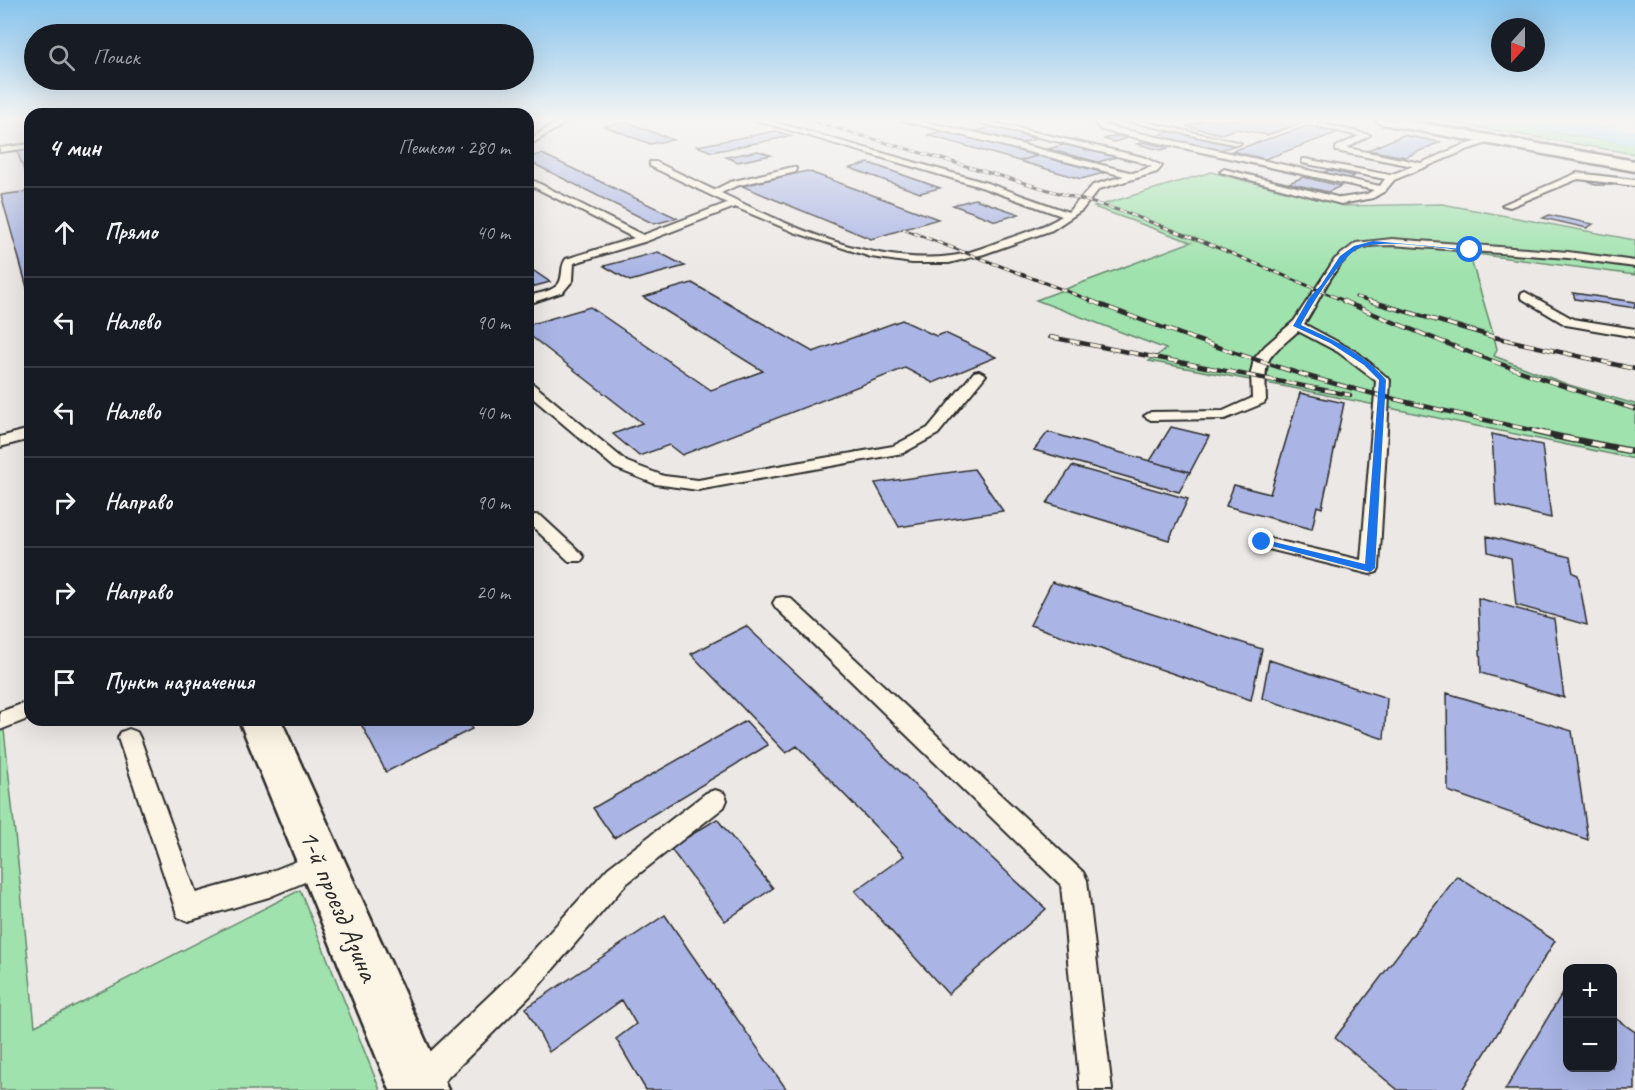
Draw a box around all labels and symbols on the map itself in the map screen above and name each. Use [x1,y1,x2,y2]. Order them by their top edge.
north arrow [1491,18,1545,72]
route start [1456,236,1482,262]
route end [1248,528,1274,554]
street label: 1-й проезд Азина [292,824,388,988]

